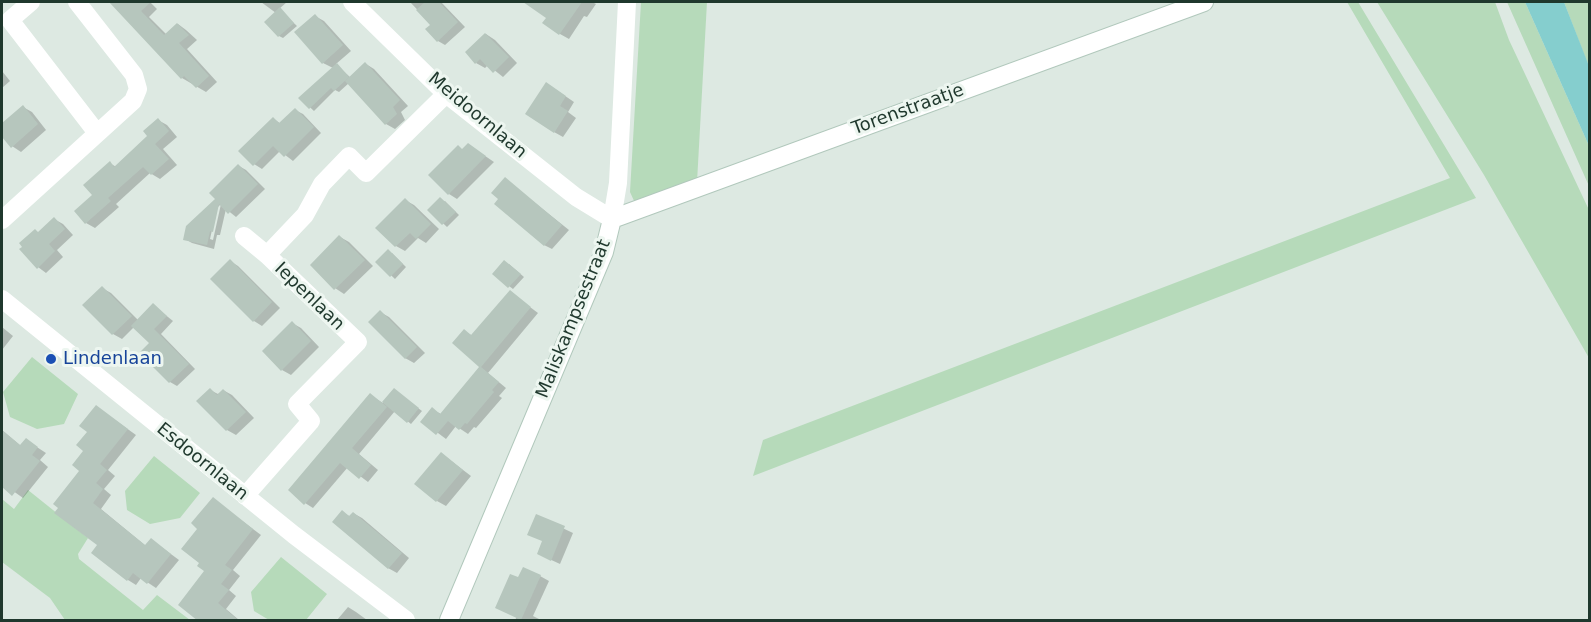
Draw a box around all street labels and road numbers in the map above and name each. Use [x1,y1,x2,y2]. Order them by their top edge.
street label: Meidoornlaan [423,69,531,163]
street label: Torenstraatje [849,80,967,140]
street label: Maliskampsestraat [532,236,616,402]
street label: Iepenlaan [270,258,348,336]
street label: Esdoornlaan [152,419,252,505]

